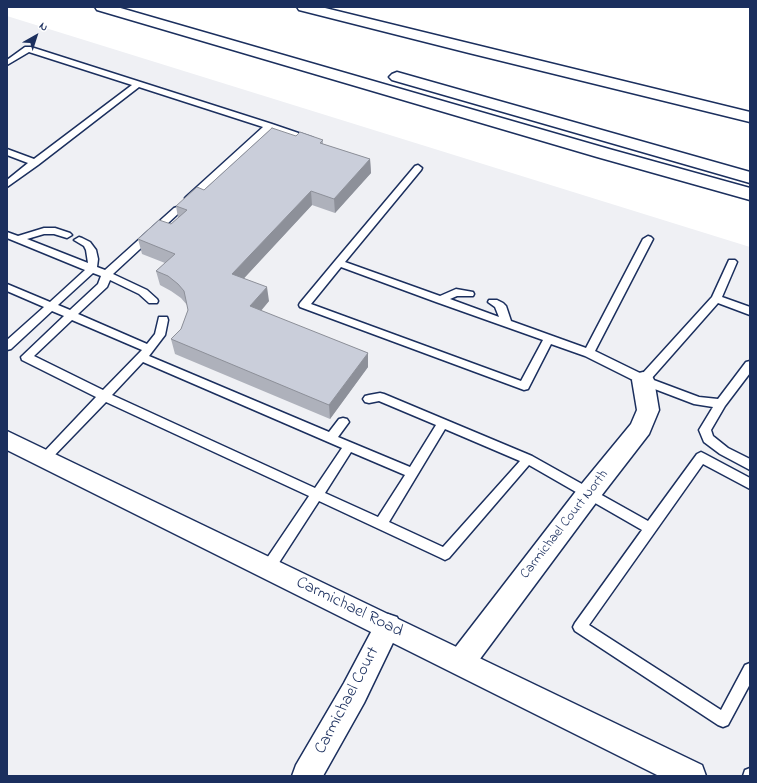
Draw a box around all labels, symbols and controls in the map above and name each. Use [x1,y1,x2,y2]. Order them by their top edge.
north arrow [16,16,56,56]
text: N [36,18,51,35]
street label: Carmichael Court North [517,467,613,583]
street label: Carmichael Road [292,573,406,643]
street label: Carmichael Court [311,644,385,758]

